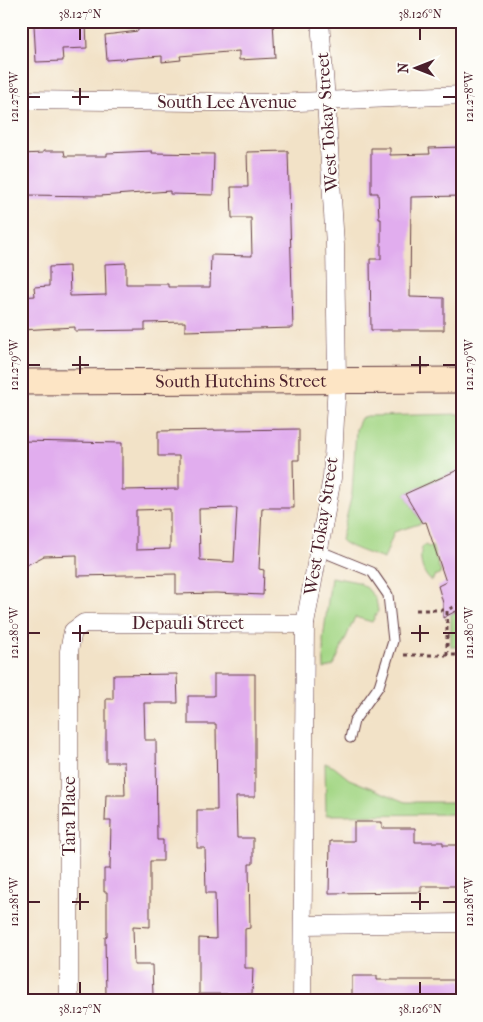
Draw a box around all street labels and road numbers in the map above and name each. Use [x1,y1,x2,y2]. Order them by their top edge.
street label: West Tokay Street [312,51,343,194]
street label: South Lee Avenue [157,92,297,113]
street label: South Hutchins Street [155,371,327,392]
street label: West Tokay Street [300,455,343,598]
street label: Depauli Street [132,613,245,634]
street label: Tara Place [59,776,80,856]

